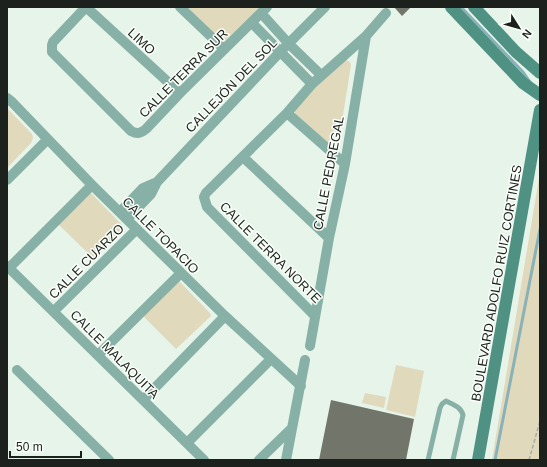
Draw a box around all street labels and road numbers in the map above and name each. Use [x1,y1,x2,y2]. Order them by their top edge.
street label: LIMO [125,25,158,58]
street label: CALLE TERRA SUR [136,26,231,121]
street label: CALLEJÓN DEL SOL [182,35,280,136]
street label: CALLE PEDREGAL [310,115,347,231]
street label: BOULEVARD ADOLFO RUIZ CORTINES [468,163,525,403]
street label: CALLE TOPACIO [119,194,202,277]
street label: CALLE TERRA NORTE [217,199,325,306]
street label: CALLE CUARZO [46,221,127,302]
street label: CALLE MALAQUITA [67,307,162,402]

